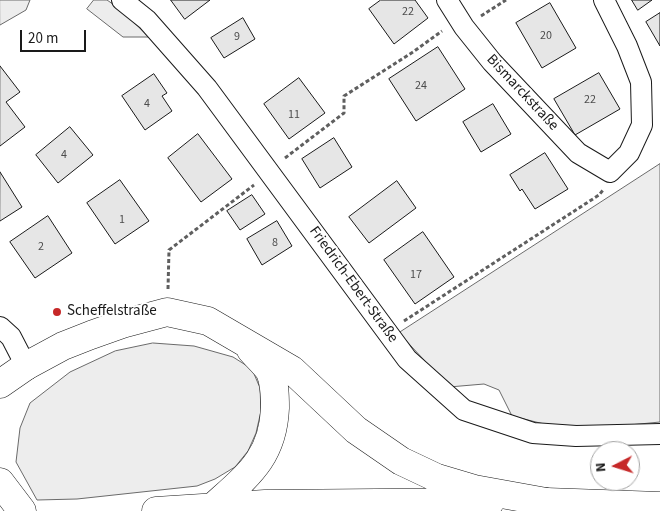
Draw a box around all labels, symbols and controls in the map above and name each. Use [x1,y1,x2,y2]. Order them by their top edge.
house number: 22 [402,5,414,19]
scale bar [22,20,89,52]
text: 20 m [28,28,58,49]
house number: 20 [540,29,552,43]
house number: 9 [234,30,240,44]
street label: Bismarckstraße [482,51,562,135]
house number: 24 [415,79,427,93]
house number: 22 [584,93,596,107]
house number: 4 [144,97,150,111]
house number: 11 [288,108,300,122]
house number: 4 [61,148,67,162]
house number: 1 [119,213,125,227]
street label: Friedrich-Ebert-Straße [305,223,401,347]
house number: 8 [272,236,278,250]
house number: 2 [38,240,44,254]
house number: 17 [410,268,422,282]
place label: Scheffelstraße [67,303,157,321]
marker: Scheffelstraße [51,306,63,318]
north arrow [590,441,640,491]
text: N [591,462,611,473]

